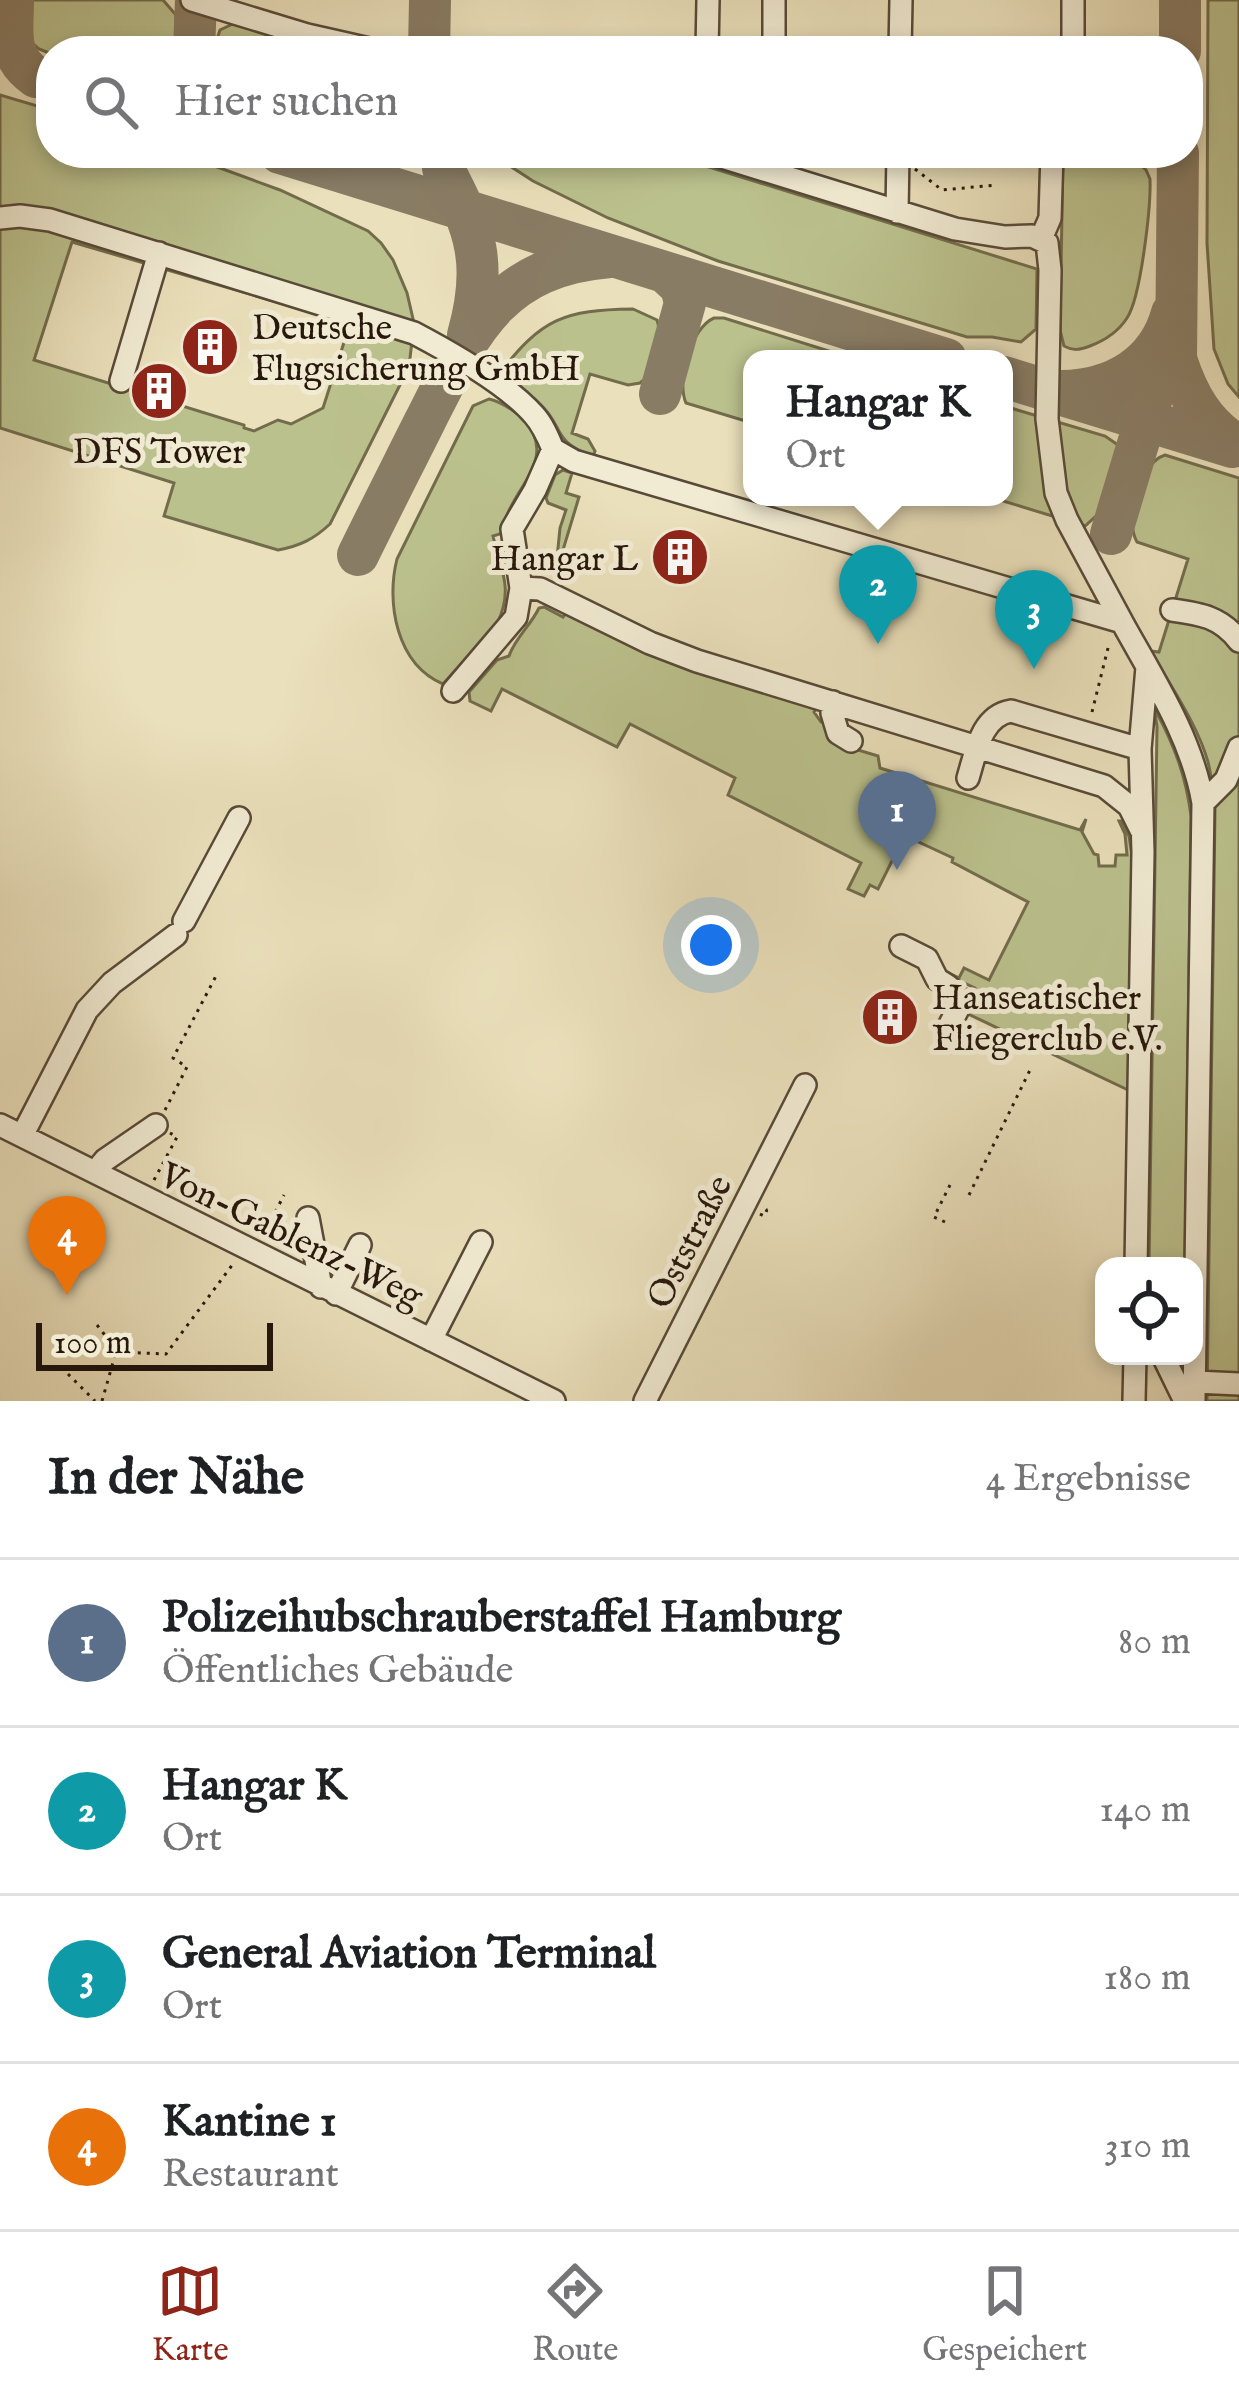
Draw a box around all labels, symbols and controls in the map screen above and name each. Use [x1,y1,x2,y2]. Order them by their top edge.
search box [36,36,1203,168]
icon: search [78,69,144,135]
text: Hier suchen [174,74,398,131]
place label: Deutsche Flugsicherung GmbH [252,306,580,393]
building icon: Deutsche Flugsicherung GmbH [179,316,241,378]
popup [743,350,1013,506]
building icon: DFS Tower [128,360,190,422]
text: Hangar K [786,375,970,432]
place label: DFS Tower [73,430,245,476]
text: Ort [786,432,846,481]
building icon: Hangar L [649,526,711,588]
place label: Hangar L [491,537,638,583]
pin: 2 [839,545,917,644]
pin: 3 [995,570,1073,669]
pin: 1 [858,771,936,870]
your location [681,915,741,975]
place label: Hanseatischer Fliegerclub e.V. [932,976,1163,1063]
building icon: Hanseatischer Fliegerclub e.V. [859,986,921,1048]
street label: Von-Gablenz-Weg [151,1153,430,1321]
street label: Oststraße [638,1168,744,1317]
pin: 4 [28,1196,106,1295]
map controls [1095,1257,1203,1365]
button: locate [1095,1257,1203,1365]
scale bar [36,1317,273,1370]
text: 100 m [54,1323,131,1365]
text: In der Nähe [48,1447,304,1512]
text: 4 Ergebnisse [986,1455,1191,1504]
text: Polizeihubschrauberstaffel Hamburg [162,1590,841,1647]
text: 1 [80,1618,94,1667]
text: 80 m [1118,1618,1191,1667]
text: Öffentliches Gebäude [162,1647,513,1696]
text: Hangar K [162,1758,347,1815]
text: 2 [78,1786,96,1835]
text: 140 m [1100,1786,1191,1835]
text: Ort [162,1815,222,1864]
text: General Aviation Terminal [162,1926,656,1983]
text: 3 [80,1954,94,2003]
text: 180 m [1103,1954,1191,2003]
text: Ort [162,1983,222,2032]
text: Kantine 1 [162,2094,337,2151]
text: 4 [77,2122,97,2171]
text: 310 m [1104,2122,1191,2171]
text: Restaurant [162,2151,339,2200]
tab: Karte [152,2258,229,2372]
tab: Route [532,2258,618,2372]
tab: Gespeichert [922,2258,1087,2372]

